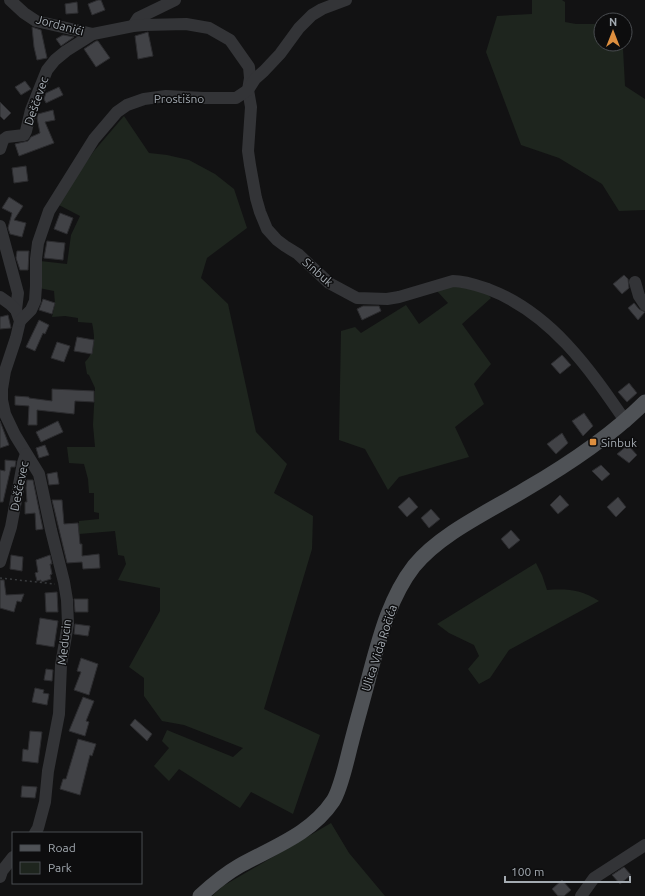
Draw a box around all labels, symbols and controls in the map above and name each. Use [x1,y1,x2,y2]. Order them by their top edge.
street label: Jordanići [35,12,85,38]
north arrow [593,12,633,52]
text: N [609,16,617,28]
street label: Deščevec [22,75,51,127]
street label: Prostišno [154,92,204,105]
street label: Sinbuk [300,255,336,289]
place label: Sinbuk [601,436,637,449]
marker: Sinbuk [588,437,598,447]
street label: Deščevec [7,460,31,512]
street label: Ulica Vida Ročića [359,603,399,693]
street label: Meducin [55,618,73,666]
legend [12,832,142,884]
text: Road [48,841,76,854]
scale bar [505,858,630,884]
text: Park [48,861,72,874]
text: 100 m [511,865,544,878]

